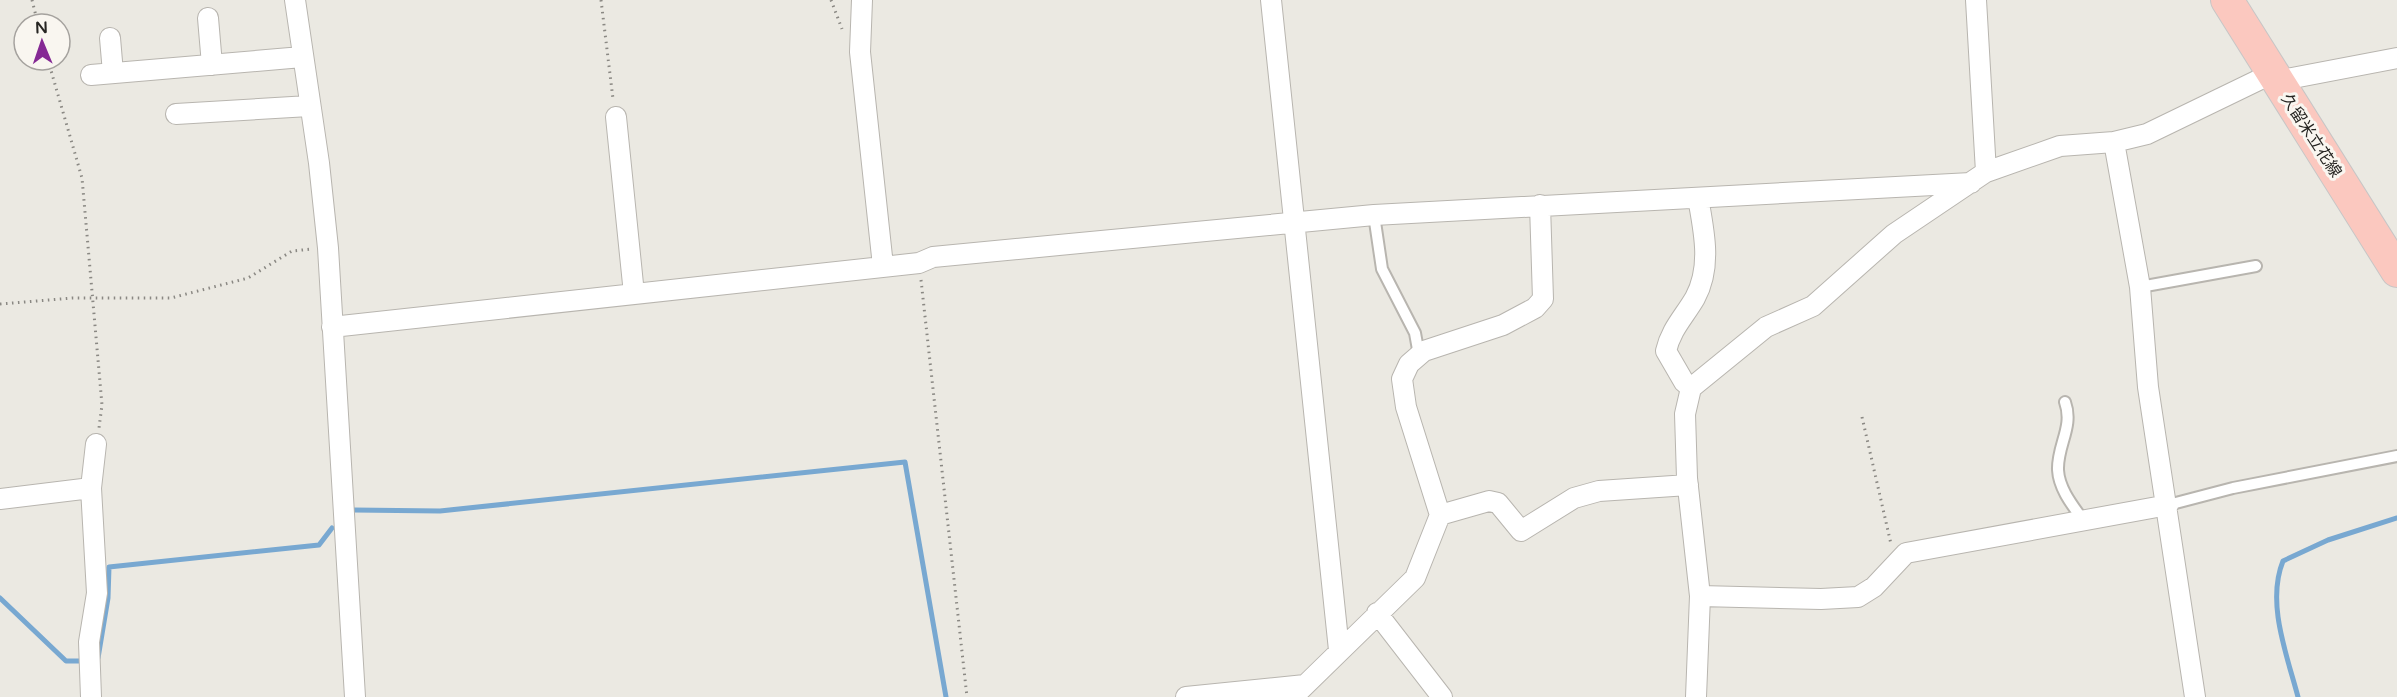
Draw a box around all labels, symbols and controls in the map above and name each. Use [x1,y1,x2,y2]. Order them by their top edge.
north arrow [12,12,72,72]
text: N [35,18,48,38]
street label: 久留米立花線 [2277,90,2346,181]

